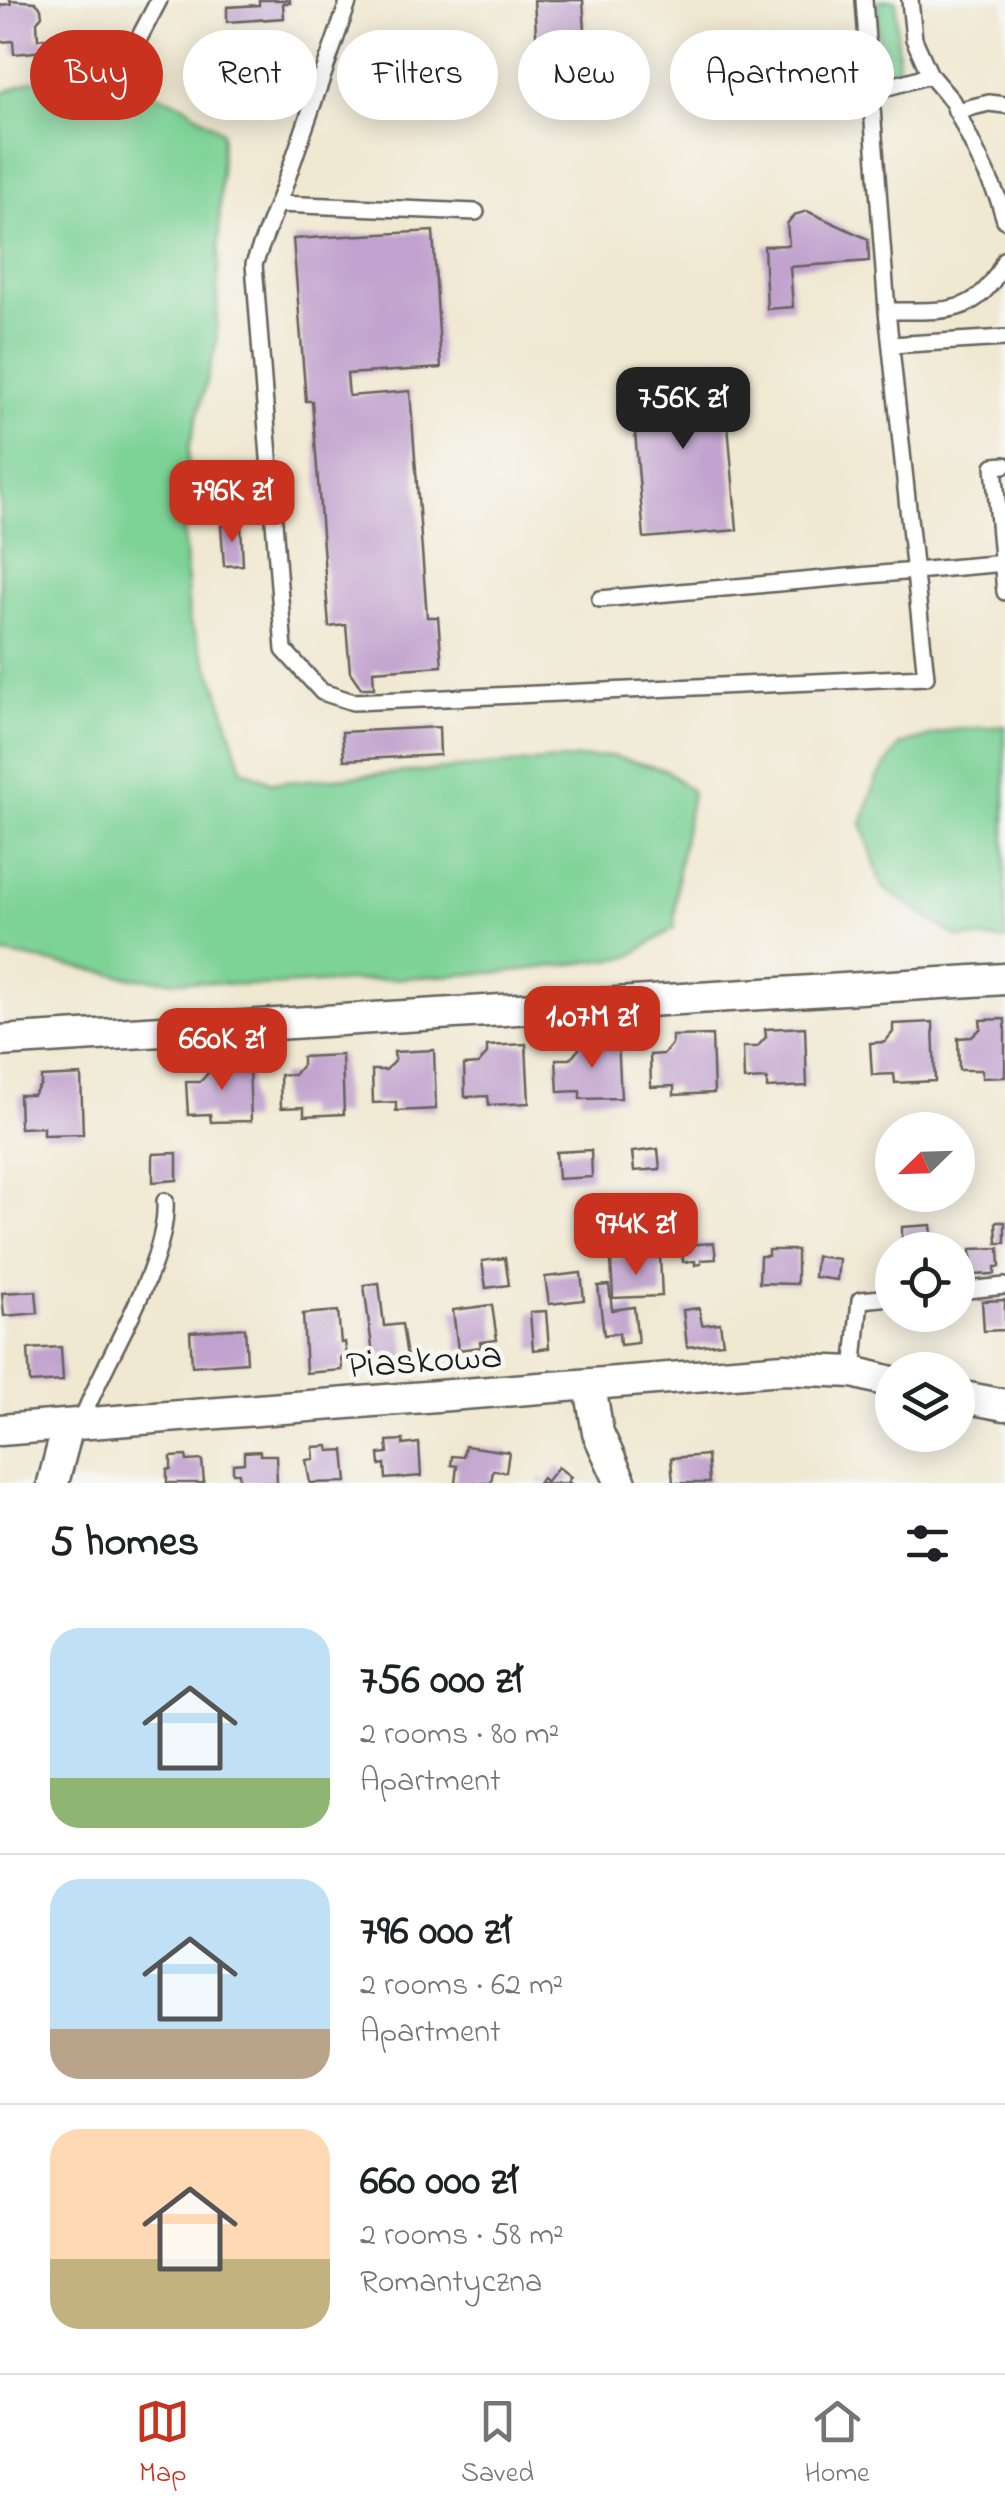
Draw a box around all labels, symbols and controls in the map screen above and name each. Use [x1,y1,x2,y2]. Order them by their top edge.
chip: Buy [30,30,163,120]
chip: Rent [183,30,317,120]
chip: Filters [337,30,498,120]
chip: New [518,30,650,120]
chip: Apartment [670,30,894,120]
pin: 756K zł [591,367,775,452]
text: 756K zł [638,376,728,423]
pin: 796K zł [140,460,324,545]
text: 796K zł [191,469,273,516]
pin: 1.07M zł [489,986,695,1071]
text: 1.07M zł [546,995,638,1042]
pin: 660K zł [130,1008,314,1093]
text: 660K zł [179,1017,265,1064]
north arrow [875,1112,975,1212]
map controls [875,1112,975,1452]
pin: 974K zł [544,1193,728,1278]
text: 974K zł [596,1202,676,1249]
button: locate [875,1232,975,1332]
street label: Piaskowa [344,1328,504,1397]
button: layers [875,1352,975,1452]
text: 5 homes [50,1513,199,1574]
icon: filters [900,1516,955,1571]
text: 756 000 zł [360,1651,522,1712]
icon: home [130,1668,250,1788]
text: 2 rooms · 80 m² [360,1712,559,1759]
text: Apartment [360,1759,501,1806]
text: 796 000 zł [360,1902,511,1963]
icon: home [130,1919,250,2039]
text: 2 rooms · 62 m² [360,1963,563,2010]
text: Apartment [360,2010,501,2057]
text: 660 000 zł [360,2152,518,2213]
icon: home [130,2169,250,2289]
text: 2 rooms · 58 m² [360,2213,564,2260]
text: Romantyczna [360,2260,542,2307]
tab: Map [135,2394,190,2495]
tab: Saved [461,2394,534,2495]
tab: Home [805,2394,870,2495]

